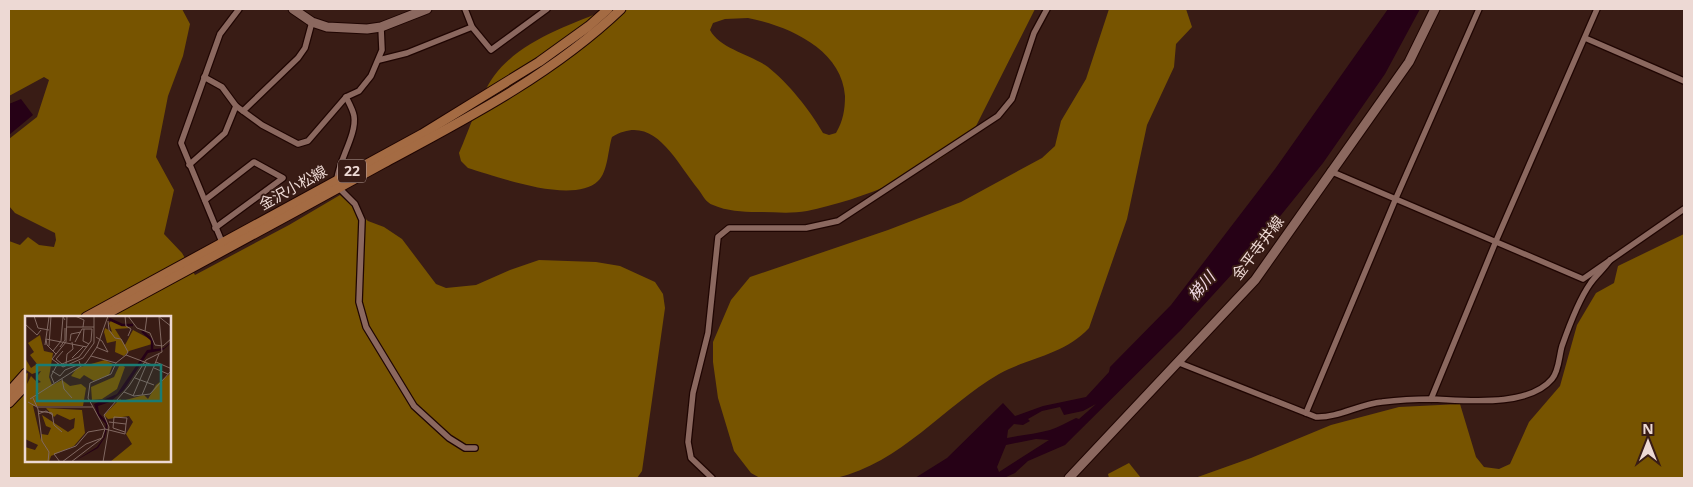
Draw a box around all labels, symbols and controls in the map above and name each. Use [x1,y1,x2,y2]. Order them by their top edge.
street label: 金沢小松線 [255,160,330,214]
road number: 22 [338,160,366,182]
street label: 金平寺井線 [1227,211,1288,283]
water label: 梯川 [1182,265,1221,305]
inset map [25,316,171,462]
north arrow [1623,417,1673,467]
text: N [1642,419,1654,438]

